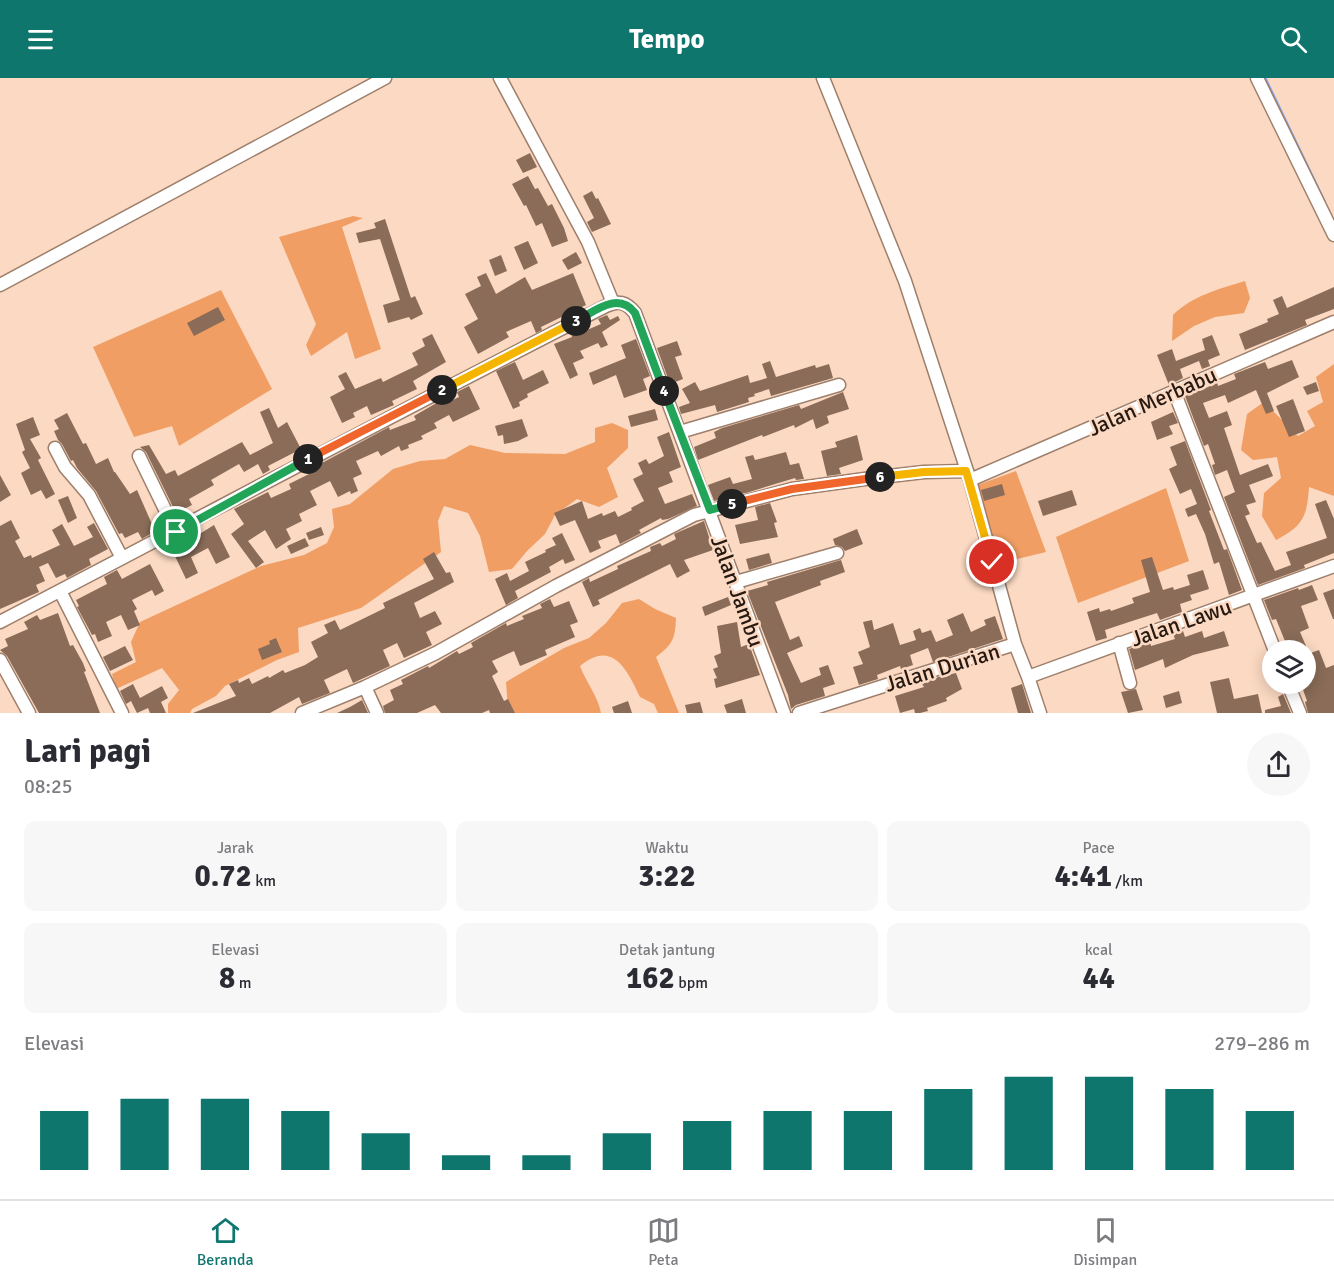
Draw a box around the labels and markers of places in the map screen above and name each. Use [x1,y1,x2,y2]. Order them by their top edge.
pin: 3 [561,306,591,336]
pin: 2 [427,375,457,405]
pin: 4 [649,376,679,406]
pin: 1 [293,444,323,474]
pin: 6 [865,462,895,492]
pin: 5 [717,489,747,519]
pin [150,506,201,557]
pin [966,536,1017,587]

